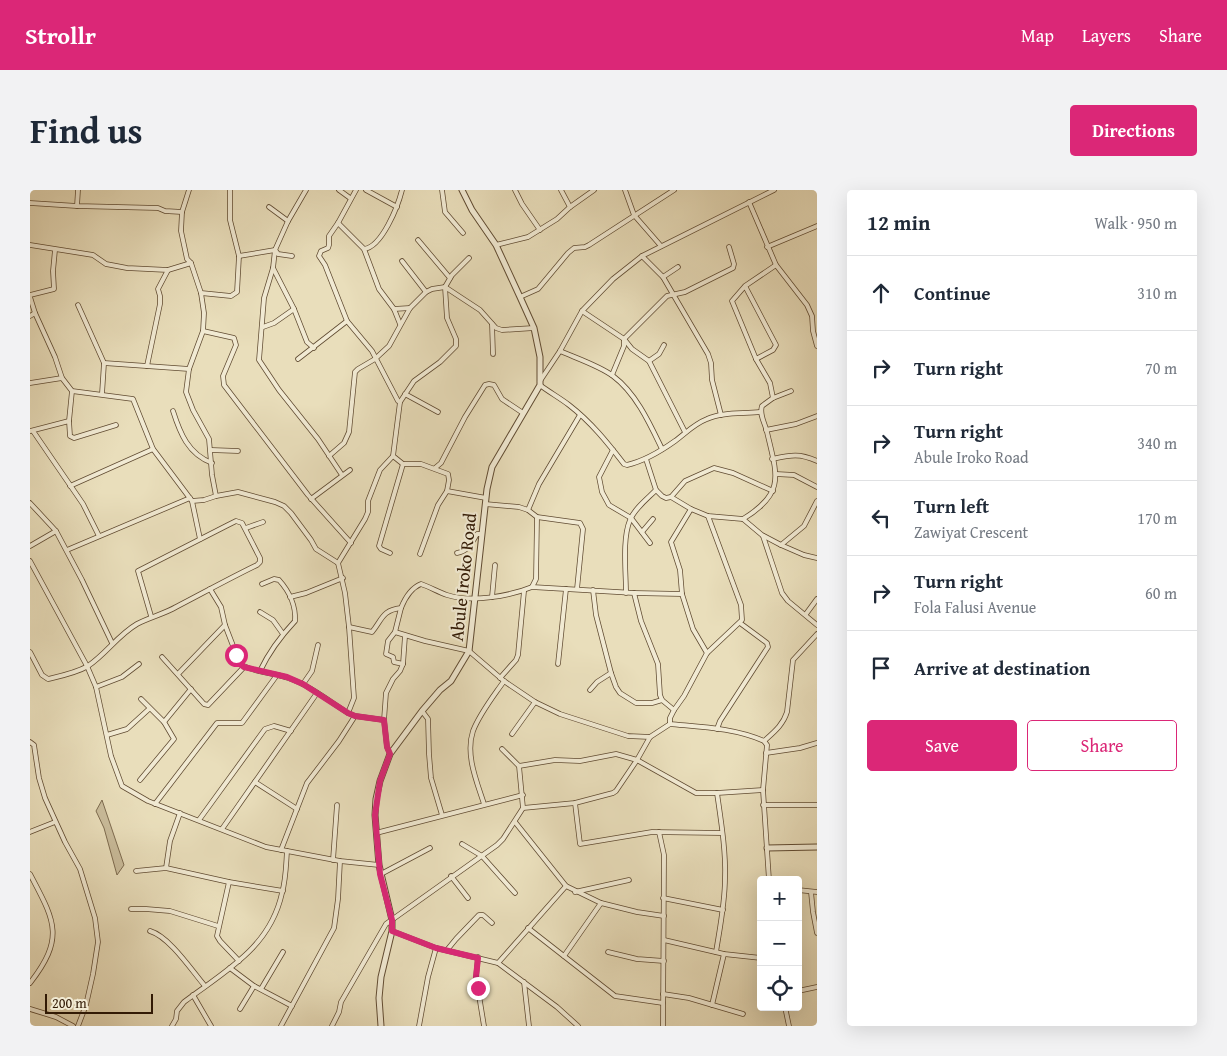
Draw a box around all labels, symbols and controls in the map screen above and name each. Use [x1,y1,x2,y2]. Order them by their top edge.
text: Strollr [25,18,96,53]
text: Map [1021,22,1054,49]
text: Layers [1082,22,1131,49]
text: Share [1159,22,1202,49]
text: Find us [30,105,143,156]
button: Directions [1070,105,1197,156]
text: 12 min [867,207,930,238]
text: Walk · 950 m [1094,211,1177,235]
icon: ahead [867,279,895,307]
text: Continue [914,279,991,307]
text: 310 m [1137,281,1177,305]
icon: right [867,354,895,382]
text: Turn right [914,354,1003,382]
text: 70 m [1145,356,1177,380]
text: Turn right [914,417,1003,445]
icon: right [867,429,895,457]
text: 340 m [1137,431,1177,455]
text: Abule Iroko Road [914,445,1029,469]
text: Turn left [914,492,989,520]
icon: left [867,504,895,532]
text: 170 m [1137,506,1177,530]
street label: Abule Iroko Road [443,511,483,643]
text: Zawiyat Crescent [914,520,1028,544]
text: Turn right [914,567,1003,595]
icon: right [867,579,895,607]
text: 60 m [1145,581,1177,605]
text: Fola Falusi Avenue [914,595,1036,619]
route start [225,644,248,667]
icon: arrive [867,654,895,682]
text: Arrive at destination [914,654,1090,682]
button: Save [867,720,1017,771]
button: Share [1027,720,1177,771]
map controls [757,876,802,1011]
button: + [757,876,802,921]
button: − [757,921,802,966]
button: locate [757,966,802,1011]
route end [467,977,490,1000]
scale bar [45,991,152,1014]
text: 200 m [52,993,87,1013]

